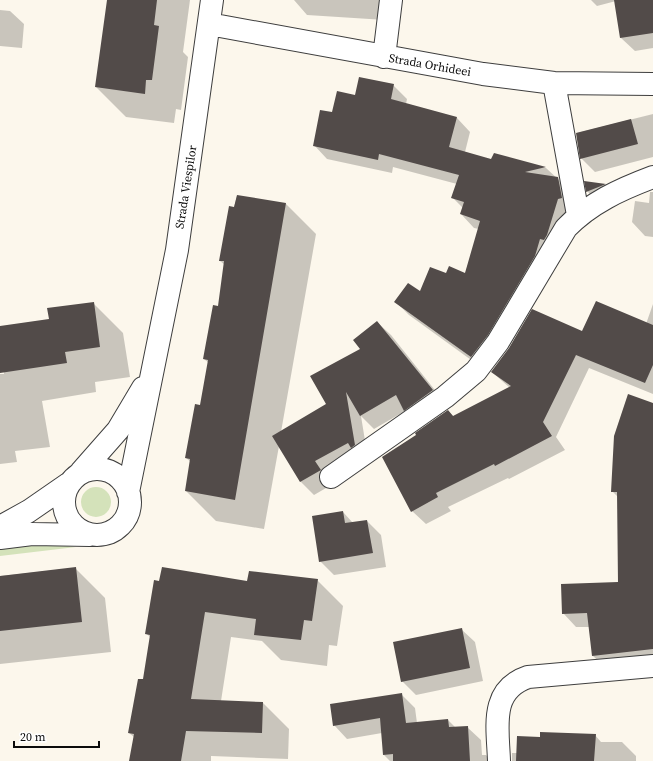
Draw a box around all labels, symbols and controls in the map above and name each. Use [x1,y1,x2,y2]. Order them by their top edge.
street label: Strada Orhideei [388,50,473,80]
street label: Strada Viespilor [171,144,201,230]
scale bar [14,723,99,749]
text: 20 m [20,729,46,745]

